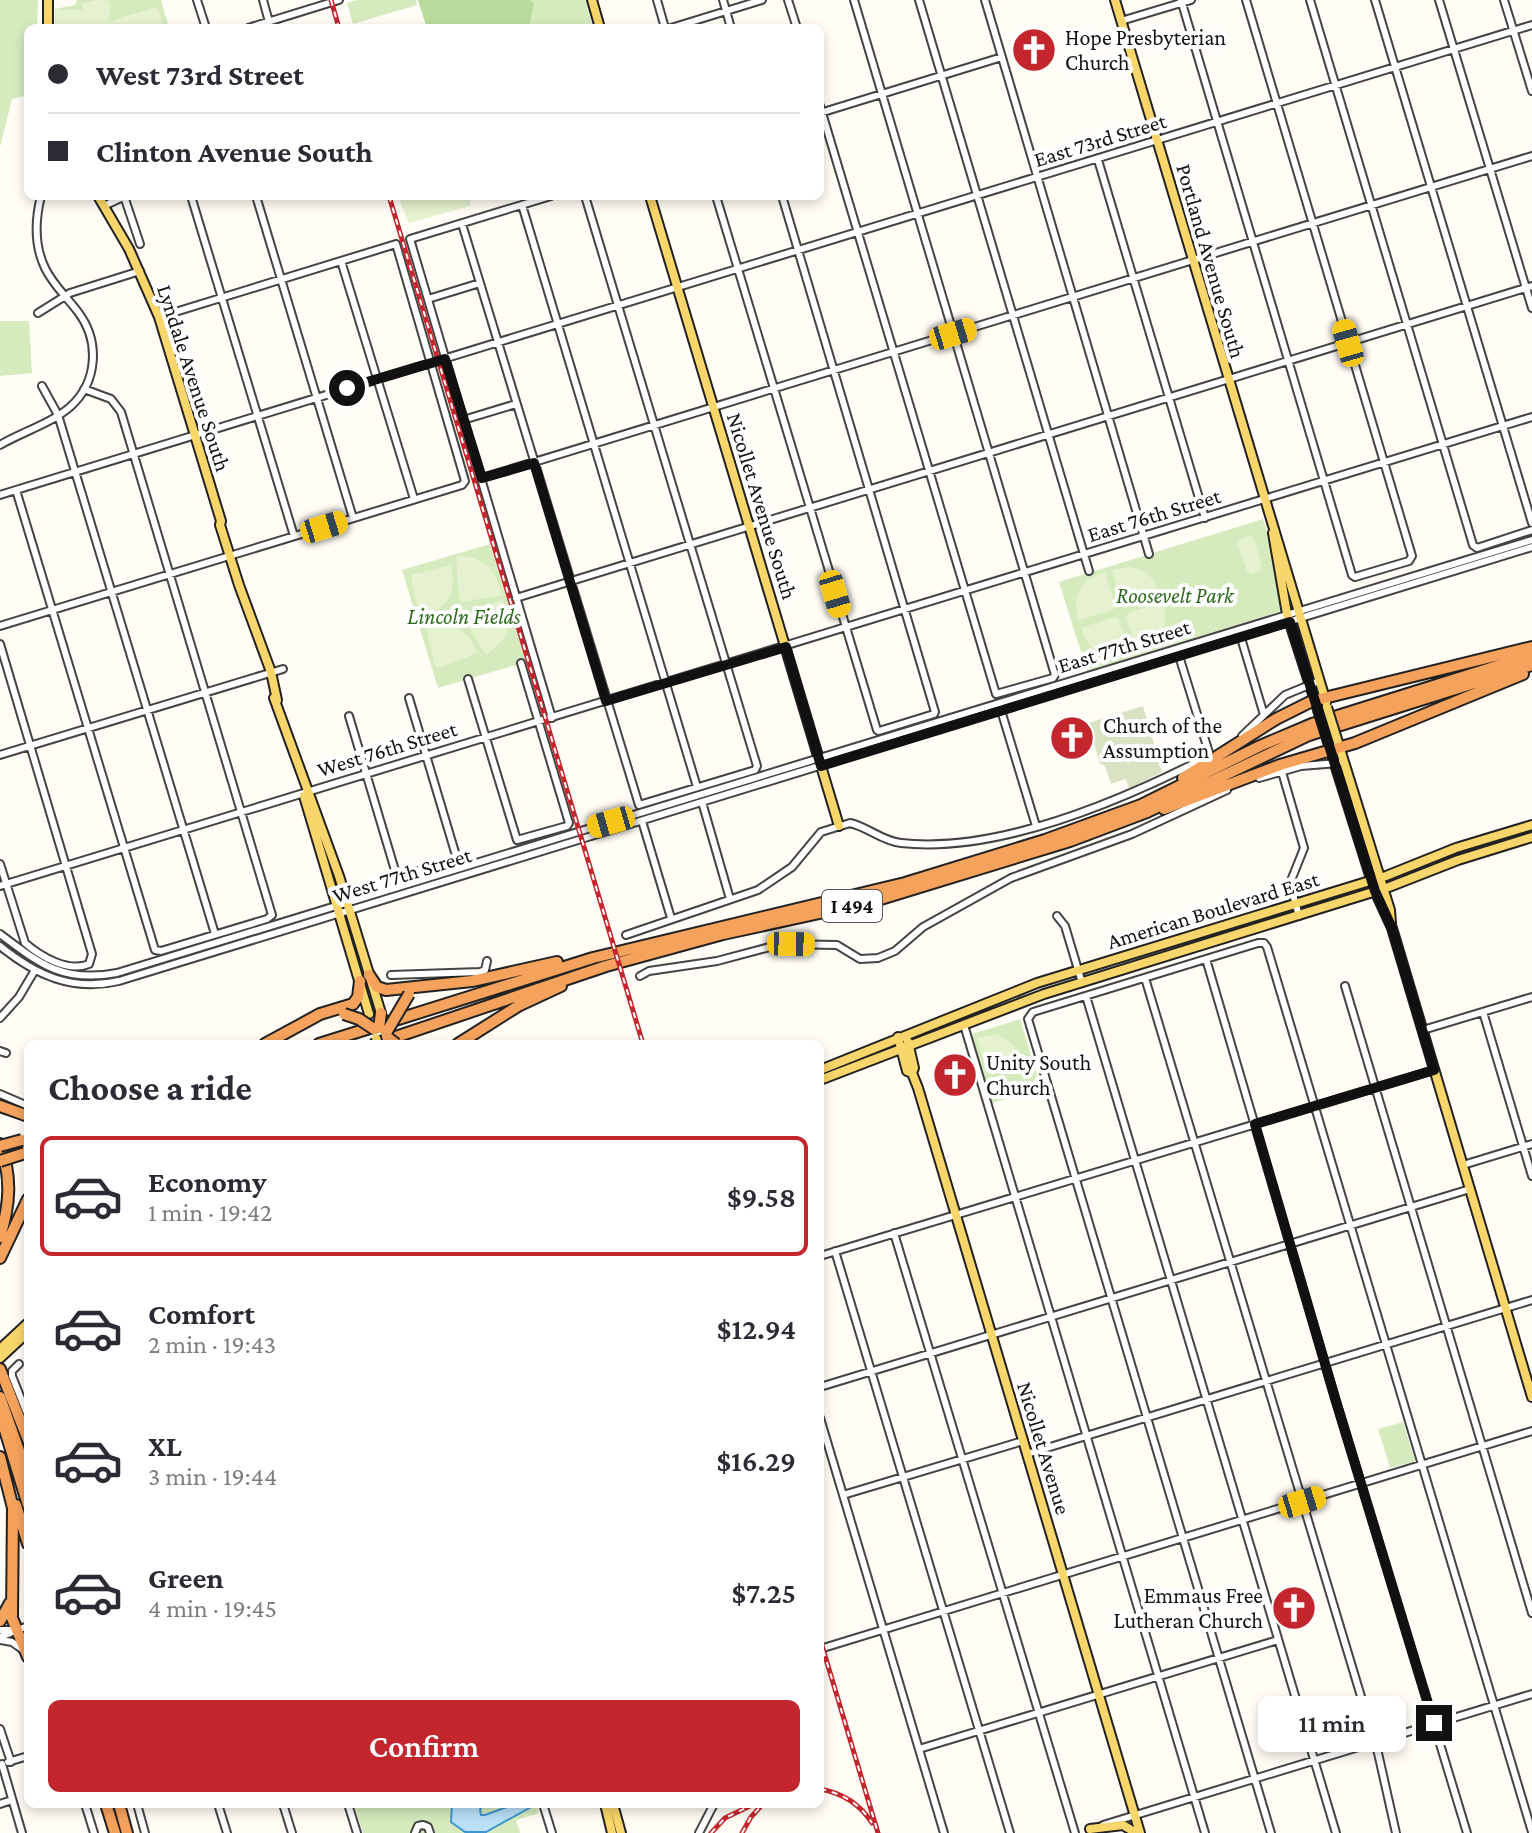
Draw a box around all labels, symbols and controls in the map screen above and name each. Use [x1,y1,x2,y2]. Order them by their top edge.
place label: Hope Presbyterian Church [1065,25,1226,75]
church icon: Hope Presbyterian Church [1010,26,1058,74]
text: West 73rd Street [96,58,304,91]
street label: East 73rd Street [1031,108,1170,172]
text: Clinton Avenue South [96,135,373,168]
street label: Portland Avenue South [1171,161,1251,361]
street label: Lyndale Avenue South [152,282,236,475]
car [927,316,979,352]
car [1330,317,1366,369]
route start [329,370,365,406]
street label: Nicollet Avenue South [722,410,802,602]
street label: East 76th Street [1084,483,1224,547]
car [298,509,350,545]
car [817,568,853,620]
park label: Roosevelt Park [1116,583,1235,608]
park label: Lincoln Fields [407,604,521,629]
street label: East 77th Street [1055,614,1194,678]
place label: Church of the Assumption [1103,713,1222,763]
church icon: Church of the Assumption [1048,714,1096,762]
street label: West 76th Street [314,716,461,782]
car [585,804,637,840]
street label: West 77th Street [330,842,475,908]
street label: American Boulevard East [1104,866,1323,954]
road number: I 494 [822,890,882,922]
car [767,932,815,956]
place label: Unity South Church [986,1050,1091,1100]
church icon: Unity South Church [931,1051,979,1099]
text: Choose a ride [48,1068,252,1108]
icon: car [52,1160,124,1232]
text: Economy [148,1165,267,1198]
text: $9.58 [727,1180,796,1213]
text: 1 min · 19:42 [148,1198,272,1227]
icon: car [52,1292,124,1364]
text: Comfort [148,1297,255,1330]
text: $12.94 [717,1312,796,1345]
text: 2 min · 19:43 [148,1330,276,1359]
street label: Nicollet Avenue [1012,1379,1076,1517]
icon: car [52,1424,124,1496]
text: XL [148,1429,182,1462]
text: $16.29 [716,1444,796,1477]
text: 3 min · 19:44 [148,1462,277,1491]
car [1276,1484,1328,1520]
icon: car [52,1556,124,1628]
text: Green [148,1561,224,1594]
text: $7.25 [731,1576,796,1609]
place label: Emmaus Free Lutheran Church [1114,1583,1263,1633]
church icon: Emmaus Free Lutheran Church [1270,1584,1318,1632]
text: 4 min · 19:45 [148,1594,277,1623]
callout: 11 min [1258,1695,1406,1751]
button: Confirm [48,1700,800,1792]
route end [1416,1705,1452,1741]
text: 11 min [1299,1709,1365,1738]

